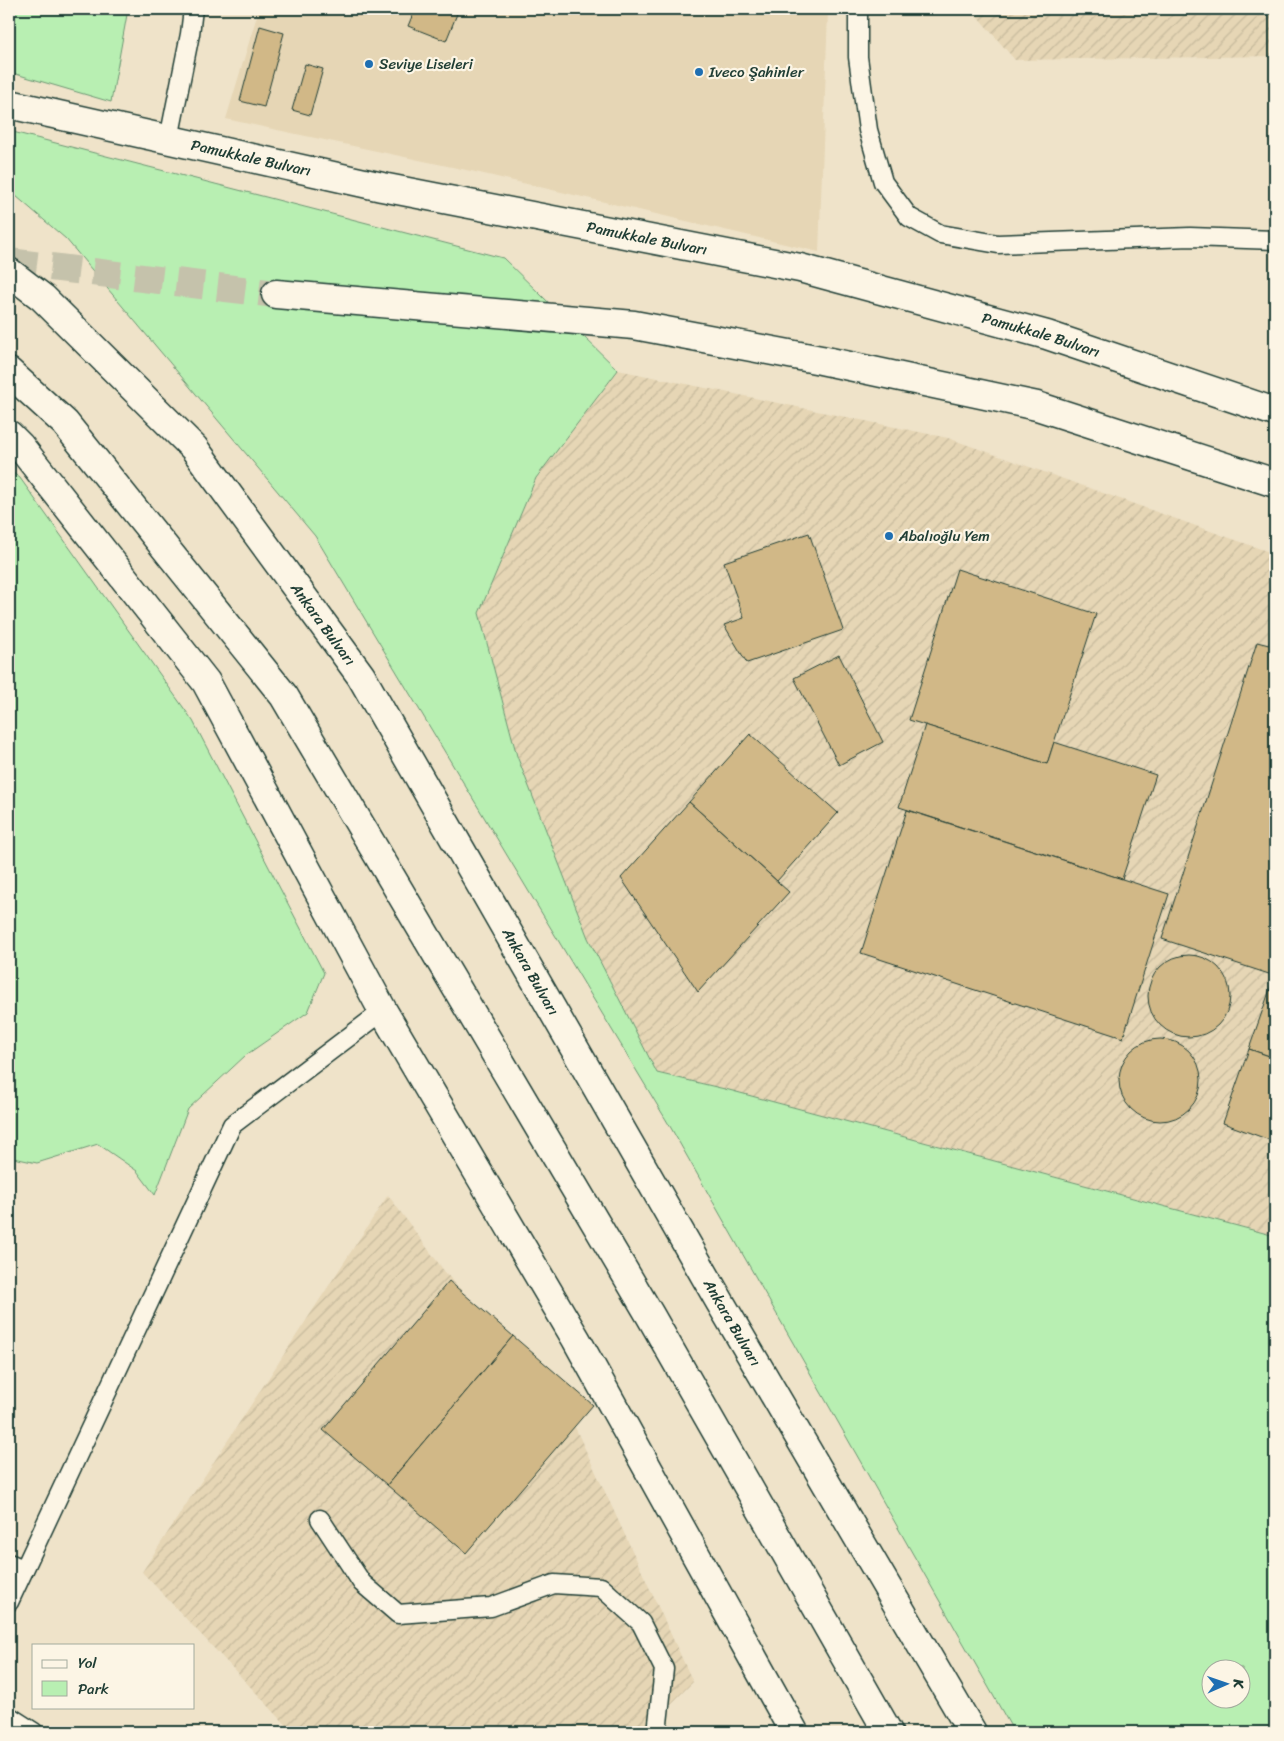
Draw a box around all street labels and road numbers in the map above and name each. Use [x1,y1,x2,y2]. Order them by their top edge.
street label: Pamukkale Bulvarı [189,132,314,184]
street label: Pamukkale Bulvarı [584,214,709,263]
street label: Pamukkale Bulvarı [979,305,1104,365]
street label: Ankara Bulvarı [283,576,362,671]
street label: Ankara Bulvarı [494,922,566,1020]
street label: Ankara Bulvarı [696,1273,768,1371]

